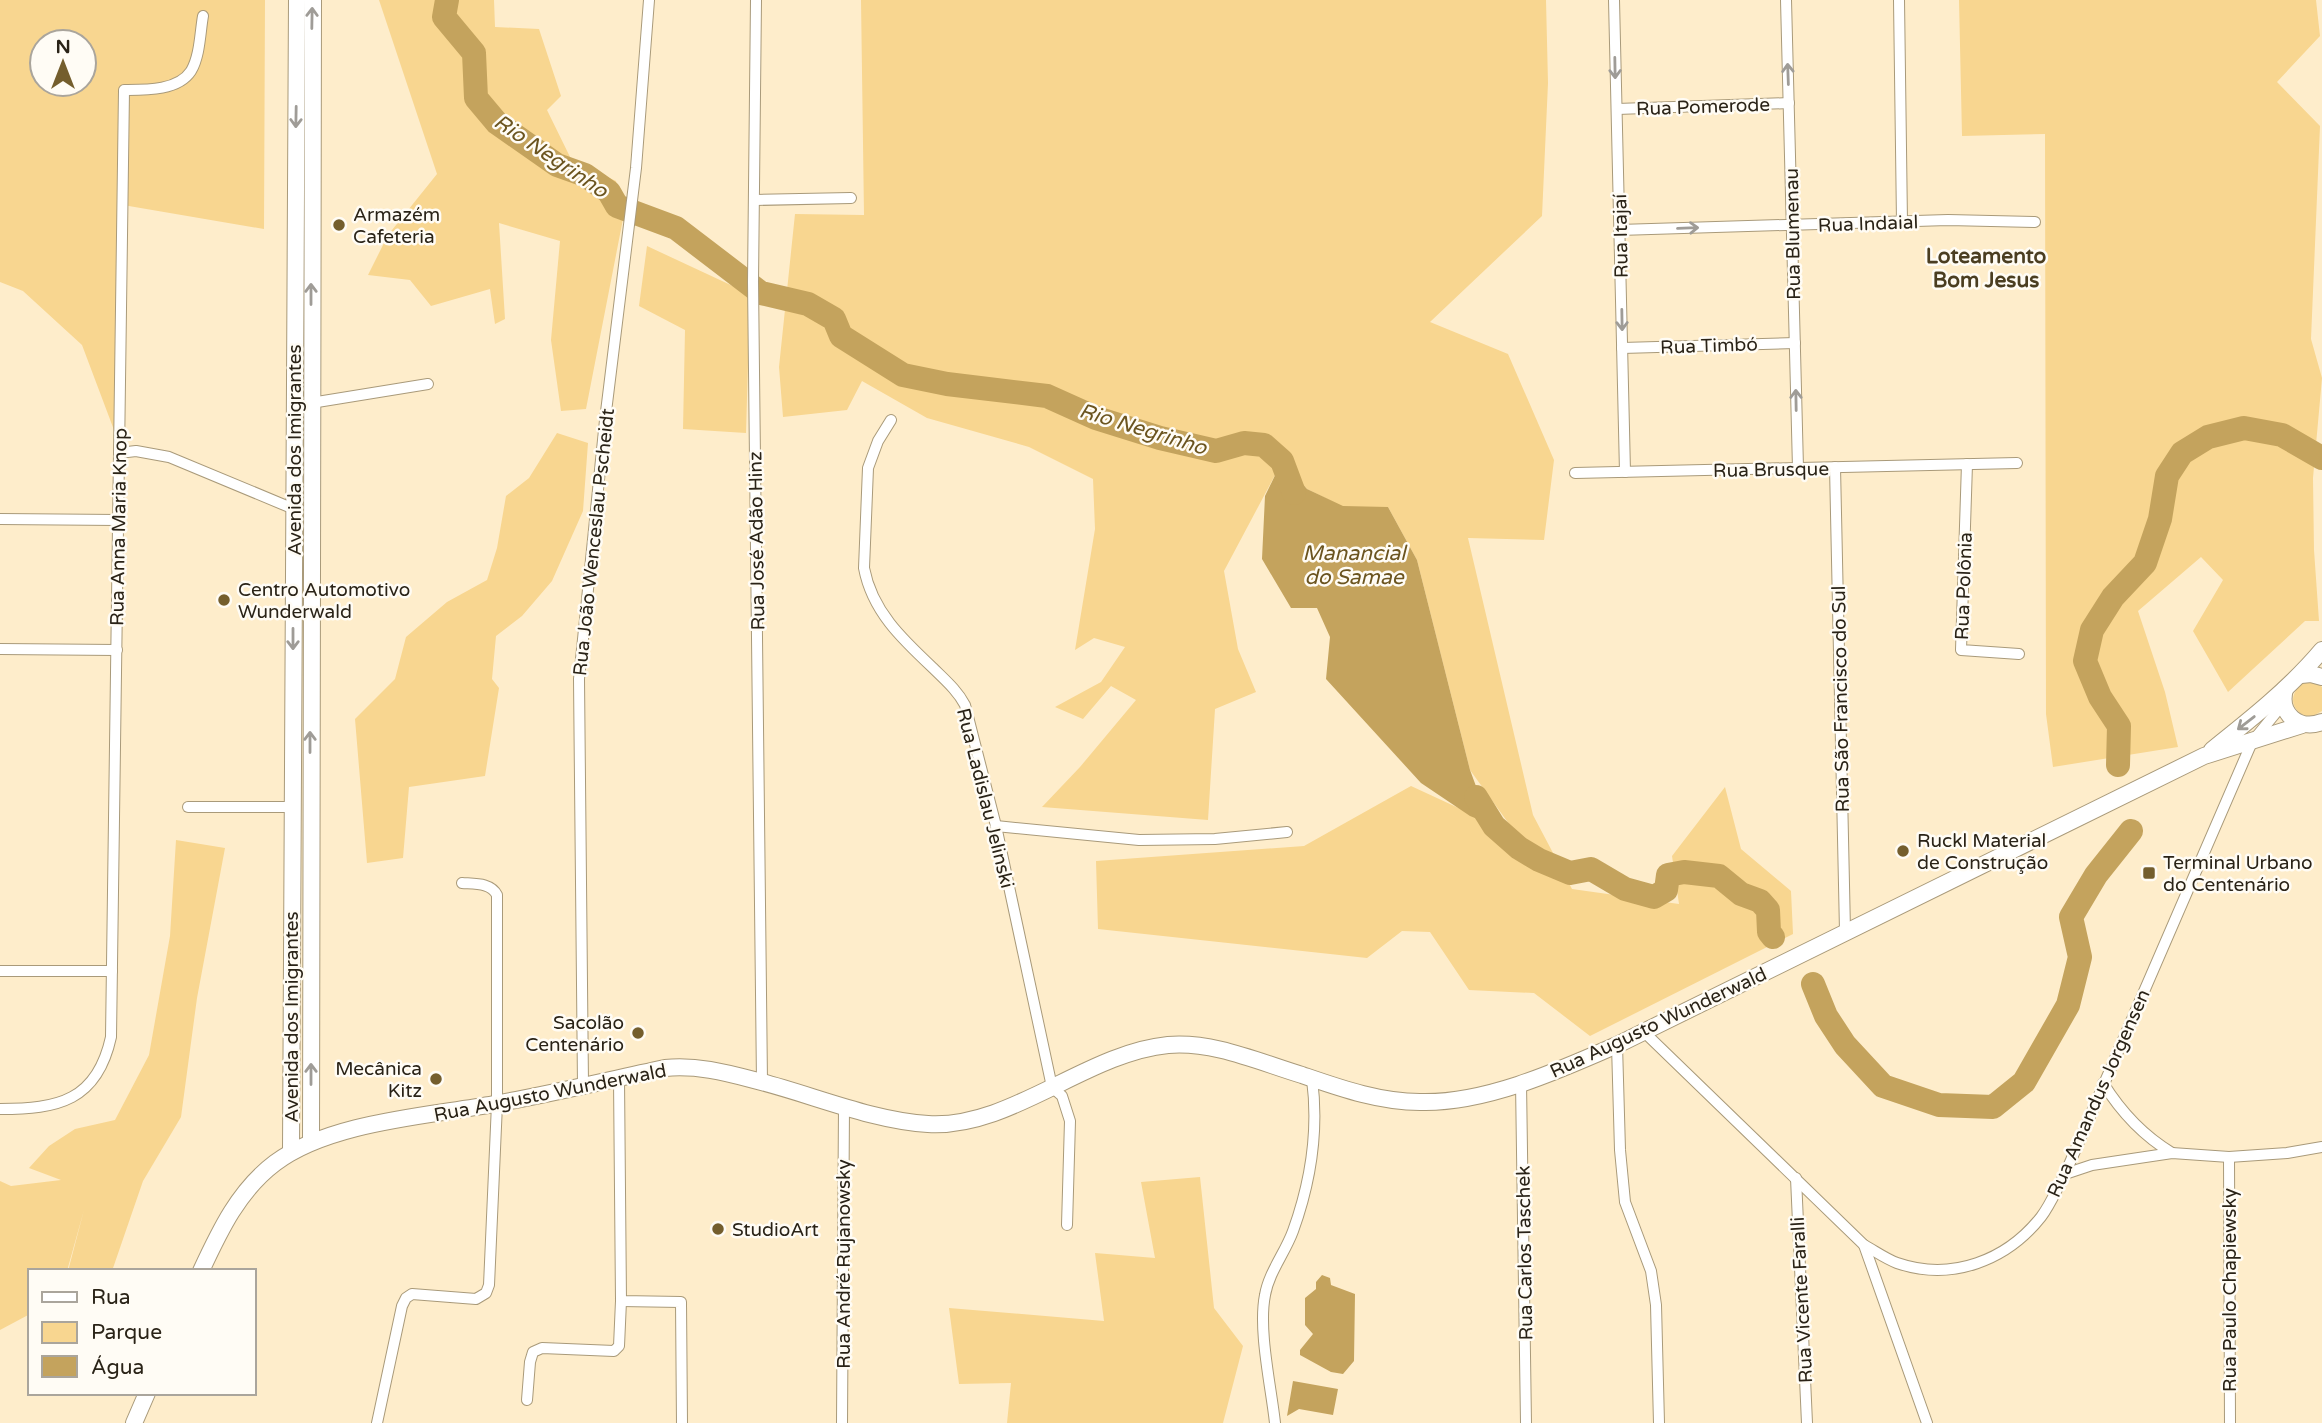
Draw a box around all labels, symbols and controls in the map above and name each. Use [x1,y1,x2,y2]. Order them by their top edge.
one-way arrow [306,6,319,29]
north arrow [28,28,98,98]
text: N [55,36,71,58]
one-way arrow [1609,56,1622,79]
one-way arrow [1782,63,1795,86]
street label: Rua Pomerode [1636,94,1771,120]
one-way arrow [289,105,302,128]
water label: Rio Negrinho [489,109,613,204]
street label: Rua Blumenau [1781,168,1805,300]
street label: Rua Itajaí [1609,193,1633,278]
place label: Armazém Cafeteria [353,204,440,248]
street label: Rua Indaial [1818,211,1919,237]
marker: Armazém Cafeteria [331,217,347,233]
one-way arrow [1676,222,1699,235]
district label: Loteamento Bom Jesus [1926,244,2047,293]
one-way arrow [304,283,318,306]
one-way arrow [1615,308,1628,331]
street label: Rua Timbó [1660,333,1758,359]
street label: Avenida dos Imigrantes [284,344,306,556]
one-way arrow [1790,389,1803,412]
water label: Rio Negrinho [1076,398,1211,461]
street label: Rua João Wenceslau Pscheidt [569,407,619,677]
street label: Rua Anna Maria Knop [106,428,132,626]
street label: Rua José Adão Hinz [744,451,770,631]
street label: Rua Brusque [1713,458,1829,482]
street label: Rua Polônia [1951,532,1977,640]
water label: Manancial do Samae [1303,541,1408,590]
place label: Centro Automotivo Wunderwald [238,579,410,623]
street label: Rua São Francisco do Sul [1828,585,1854,813]
marker: Centro Automotivo Wunderwald [216,592,232,608]
one-way arrow [286,627,300,650]
street label: Rua Ladislau Jelinski [952,706,1018,891]
one-way arrow [2237,716,2255,731]
one-way arrow [303,731,317,754]
place label: Ruckl Material de Construção [1917,830,2048,874]
marker: Ruckl Material de Construção [1895,843,1911,859]
place label: Terminal Urbano do Centenário [2163,852,2313,896]
marker: Terminal Urbano do Centenário [2141,865,2157,881]
street label: Avenida dos Imigrantes [281,911,303,1123]
street label: Rua Augusto Wunderwald [1547,963,1770,1083]
street label: Rua Amandus Jorgensen [2043,986,2155,1201]
place label: Sacolão Centenário [525,1012,624,1056]
marker: Sacolão Centenário [630,1025,646,1041]
place label: Mecânica Kitz [335,1058,422,1102]
street label: Rua Augusto Wunderwald [432,1060,668,1126]
one-way arrow [304,1063,318,1086]
marker: Mecânica Kitz [428,1071,444,1087]
street label: Rua André Rujanowsky [833,1159,855,1369]
street label: Rua Carlos Taschek [1512,1165,1538,1341]
street label: Rua Paulo Chapiewsky [2219,1188,2241,1392]
street label: Rua Vicente Faralli [1787,1216,1817,1384]
place label: StudioArt [732,1219,819,1241]
marker: StudioArt [710,1221,726,1237]
legend [28,1269,256,1395]
text: Rua [91,1285,131,1310]
text: Parque [91,1320,162,1345]
text: Água [91,1355,144,1380]

